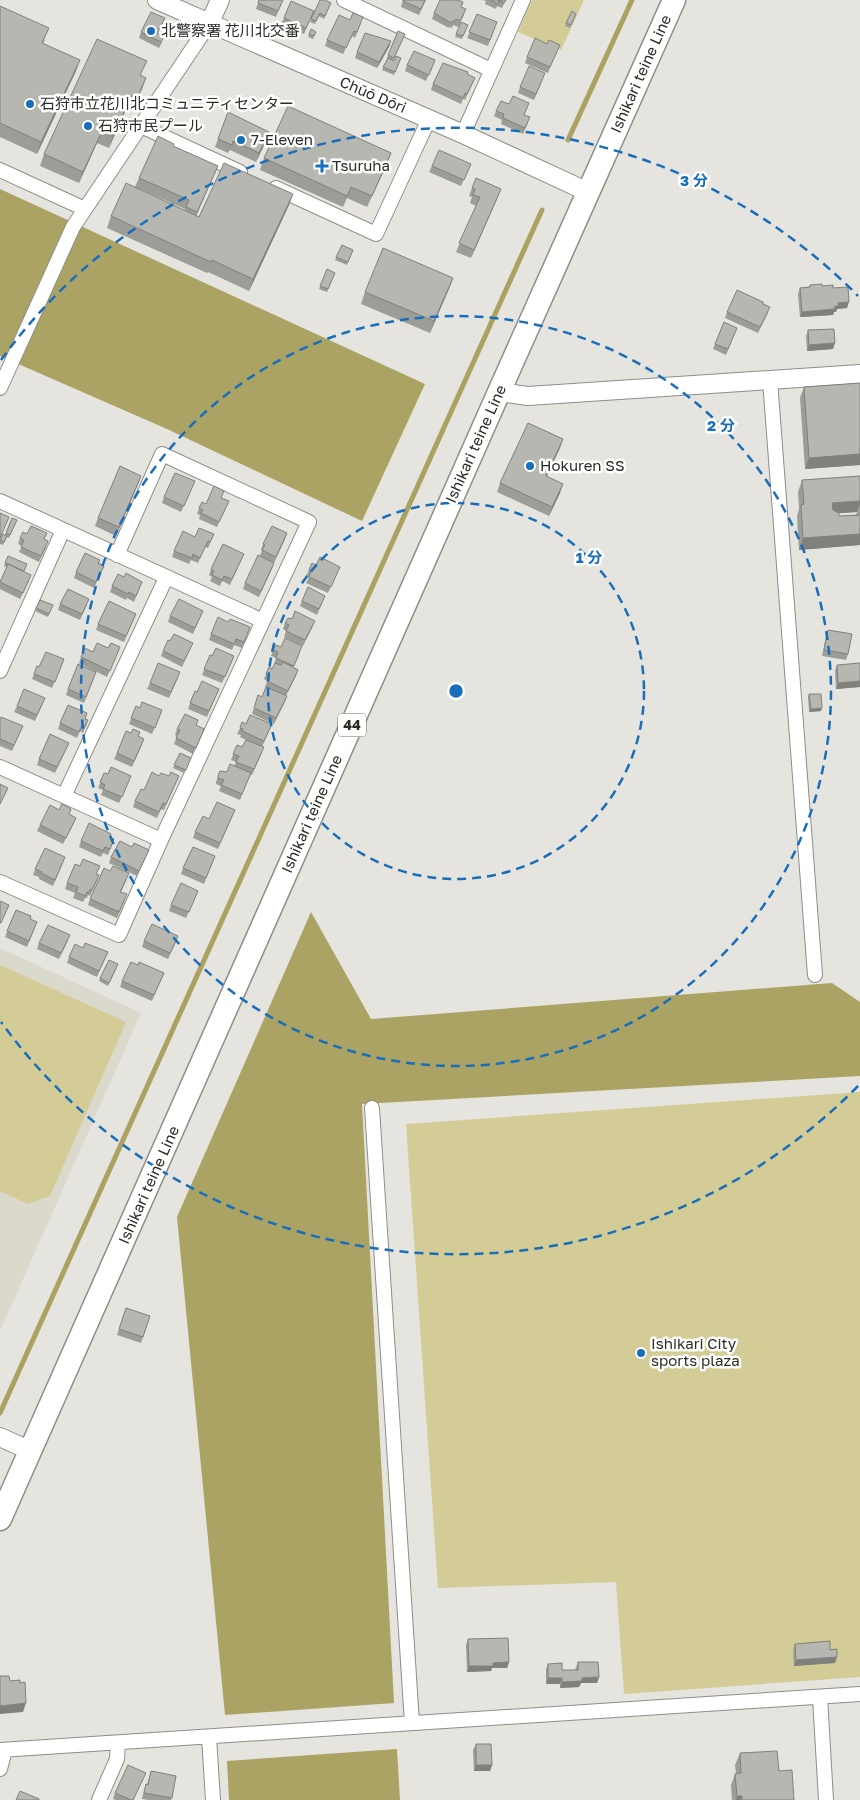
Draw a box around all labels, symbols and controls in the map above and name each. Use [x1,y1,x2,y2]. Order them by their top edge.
street label: Ishikari teine Line [606,12,674,135]
place label: 北警察署 花川北交番 [161,21,300,39]
marker: 北警察署 花川北交番 [145,25,157,37]
street label: Chūō Dōri [337,72,409,116]
place label: 石狩市立花川北コミュニティセンター [40,94,294,112]
marker: 石狩市立花川北コミュニティセンター [24,98,36,110]
place label: 石狩市民プール [98,116,203,134]
marker: 石狩市民プール [82,120,94,132]
place label: 7-Eleven [251,130,313,148]
marker: 7-Eleven [235,134,247,146]
place label: Tsuruha [332,156,390,174]
marker: Tsuruha [316,160,328,172]
text: 3 分 [680,171,708,189]
street label: Ishikari teine Line [441,382,509,505]
text: 2 分 [707,416,735,434]
place label: Hokuren SS [540,456,625,474]
marker: Hokuren SS [524,460,536,472]
text: 1 分 [576,548,602,566]
centre of rings [447,682,465,700]
road number: 44 [338,714,366,736]
street label: Ishikari teine Line [277,752,345,875]
street label: Ishikari teine Line [114,1123,182,1246]
place label: Ishikari City sports plaza [651,1334,740,1369]
marker: Ishikari City sports plaza [635,1347,647,1359]

